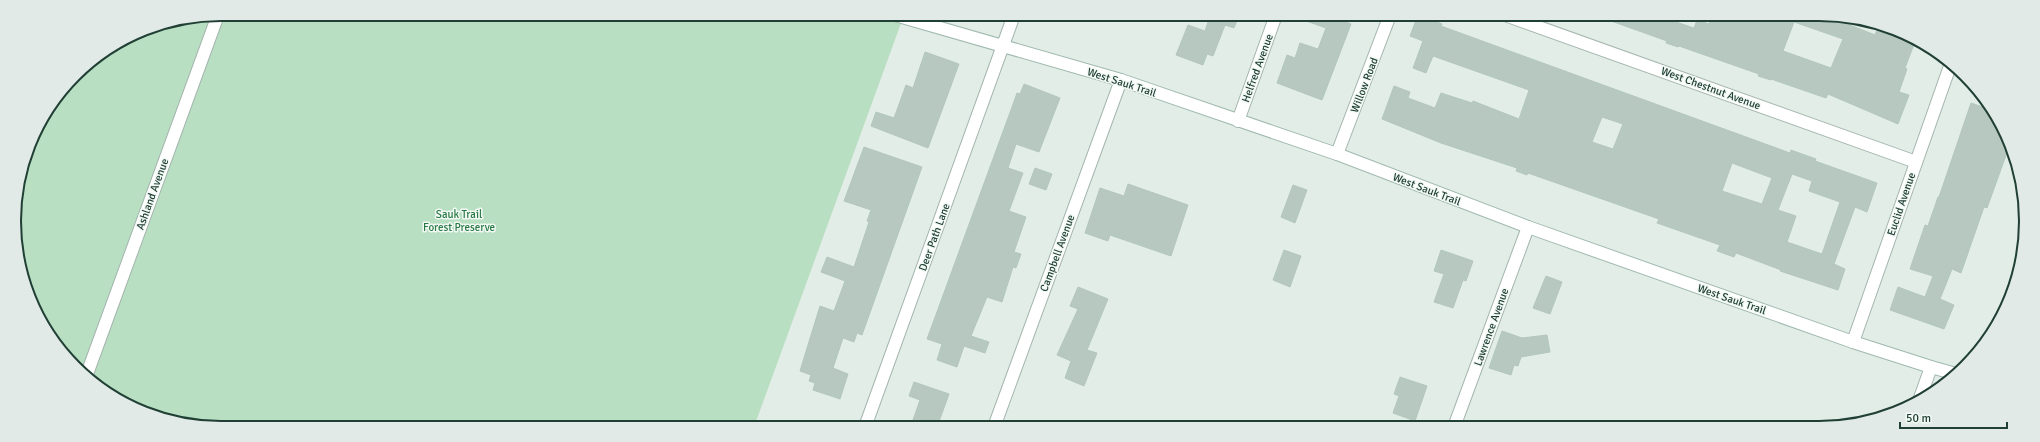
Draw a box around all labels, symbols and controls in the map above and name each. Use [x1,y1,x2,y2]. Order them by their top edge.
street label: Helfred Avenue [1239,32,1276,104]
street label: Willow Road [1348,56,1381,115]
street label: West Chestnut Avenue [1659,64,1762,113]
street label: West Sauk Trail [1086,65,1158,100]
street label: Ashland Avenue [134,157,171,232]
street label: West Sauk Trail [1391,171,1463,208]
street label: Euclid Avenue [1885,171,1918,238]
street label: Deer Path Lane [916,202,953,273]
park label: Sauk Trail Forest Preserve [423,208,495,234]
street label: Campbell Avenue [1037,213,1077,294]
street label: West Sauk Trail [1696,282,1768,317]
street label: Lawrence Avenue [1471,286,1512,368]
scale bar [1900,404,2007,430]
text: 50 m [1906,411,1931,426]

